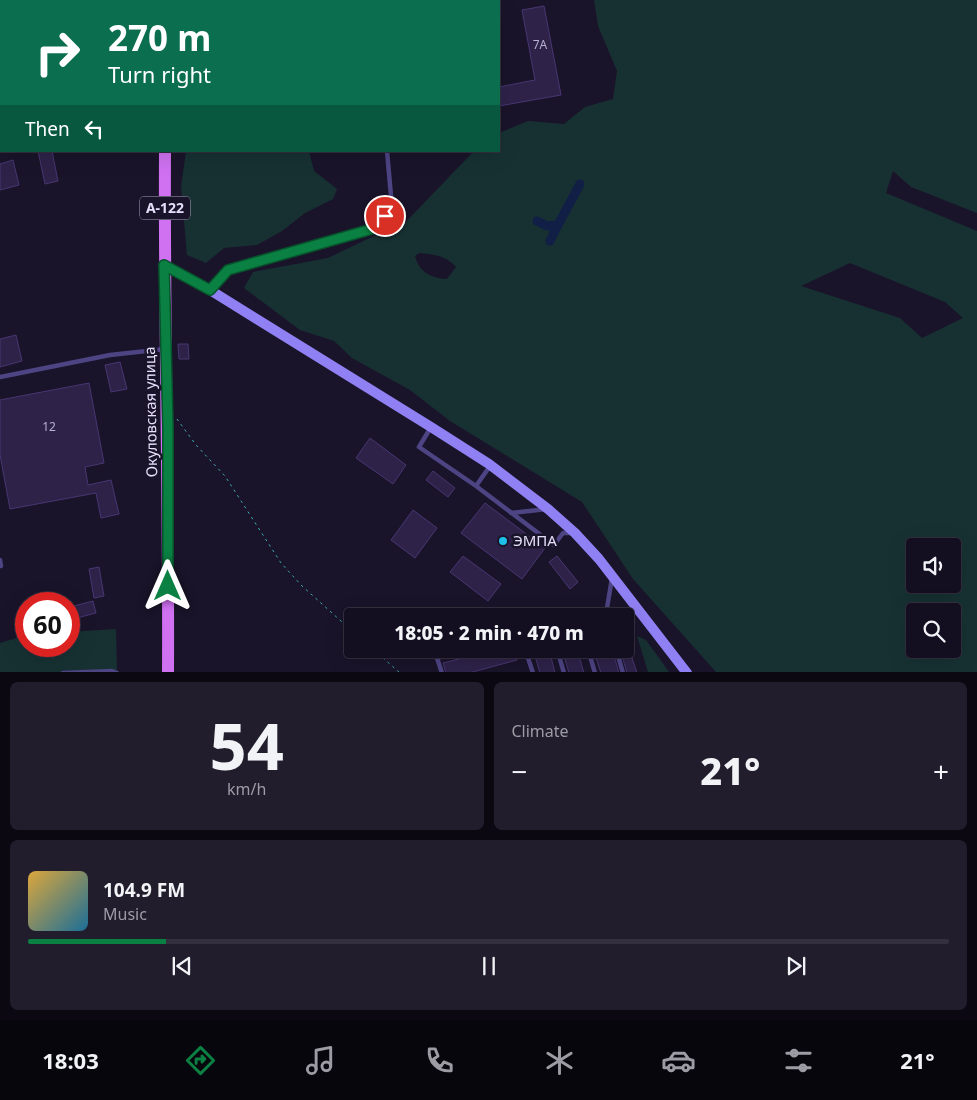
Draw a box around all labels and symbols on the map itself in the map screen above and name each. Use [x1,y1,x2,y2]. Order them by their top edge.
house number: 7А [533,36,548,53]
pin [364,195,406,237]
road number: А-122 [140,197,190,220]
street label: Окуловская улица [139,346,161,478]
house number: 12 [42,418,56,435]
place label: ЭМПА [513,530,557,550]
marker: ЭМПА [497,535,509,547]
position arrow [141,559,193,611]
speed limit sign: 60 [15,592,80,657]

